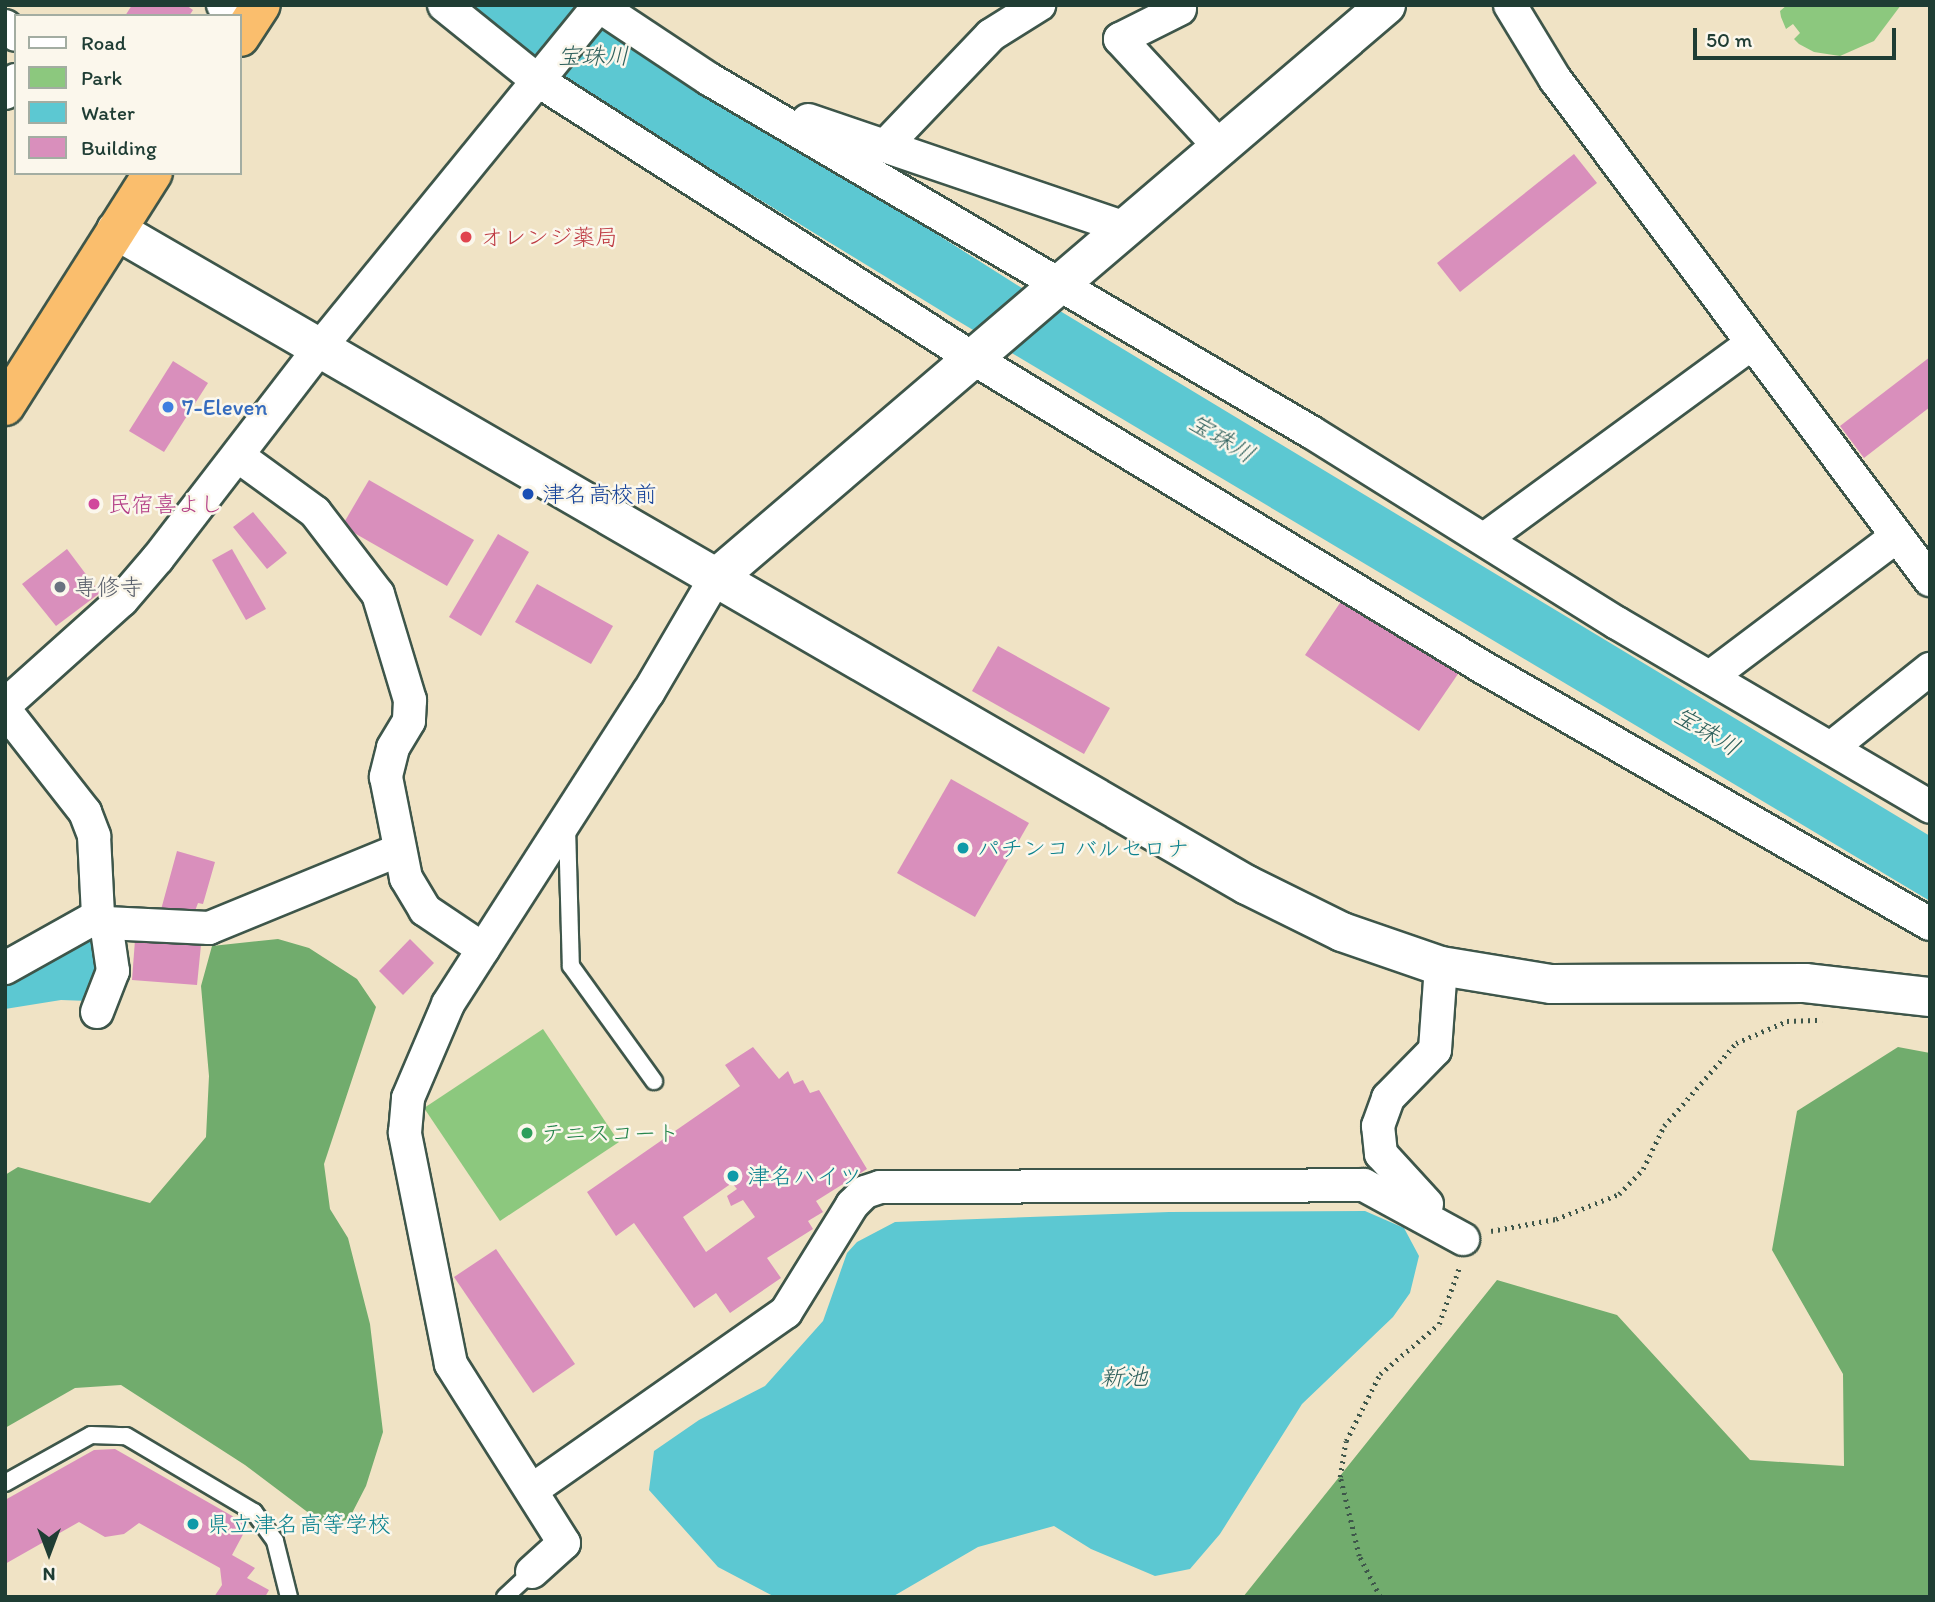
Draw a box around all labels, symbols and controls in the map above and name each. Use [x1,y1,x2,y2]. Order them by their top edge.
legend [14,14,242,175]
scale bar [1697,14,1900,58]
text: 50 m [1706,27,1752,52]
text: Road [81,30,126,55]
water label: 宝珠川 [557,42,629,70]
text: Park [81,65,122,90]
text: Water [81,100,135,125]
text: Building [81,135,157,160]
place label: オレンジ薬局 [480,223,618,251]
marker: オレンジ薬局 [458,229,474,245]
place label: 7-Eleven [182,393,267,421]
marker: 7-Eleven [160,399,176,415]
water label: 宝珠川 [1184,407,1260,469]
place label: 津名高校前 [542,480,657,508]
marker: 津名高校前 [520,486,536,502]
place label: 民宿喜よし [108,490,223,518]
marker: 民宿喜よし [86,496,102,512]
place label: 専修寺 [74,573,143,601]
marker: 専修寺 [52,579,68,595]
water label: 宝珠川 [1669,700,1745,762]
place label: パチンコ バルセロナ [977,834,1189,862]
marker: パチンコ バルセロナ [955,840,971,856]
place label: テニスコート [541,1119,679,1147]
marker: テニスコート [519,1125,535,1141]
place label: 津名ハイツ [747,1162,862,1190]
marker: 津名ハイツ [725,1168,741,1184]
water label: 新池 [1100,1363,1148,1391]
place label: 県立津名高等学校 [207,1510,391,1538]
marker: 県立津名高等学校 [185,1516,201,1532]
north arrow [14,1518,84,1588]
text: N [43,1563,55,1586]

